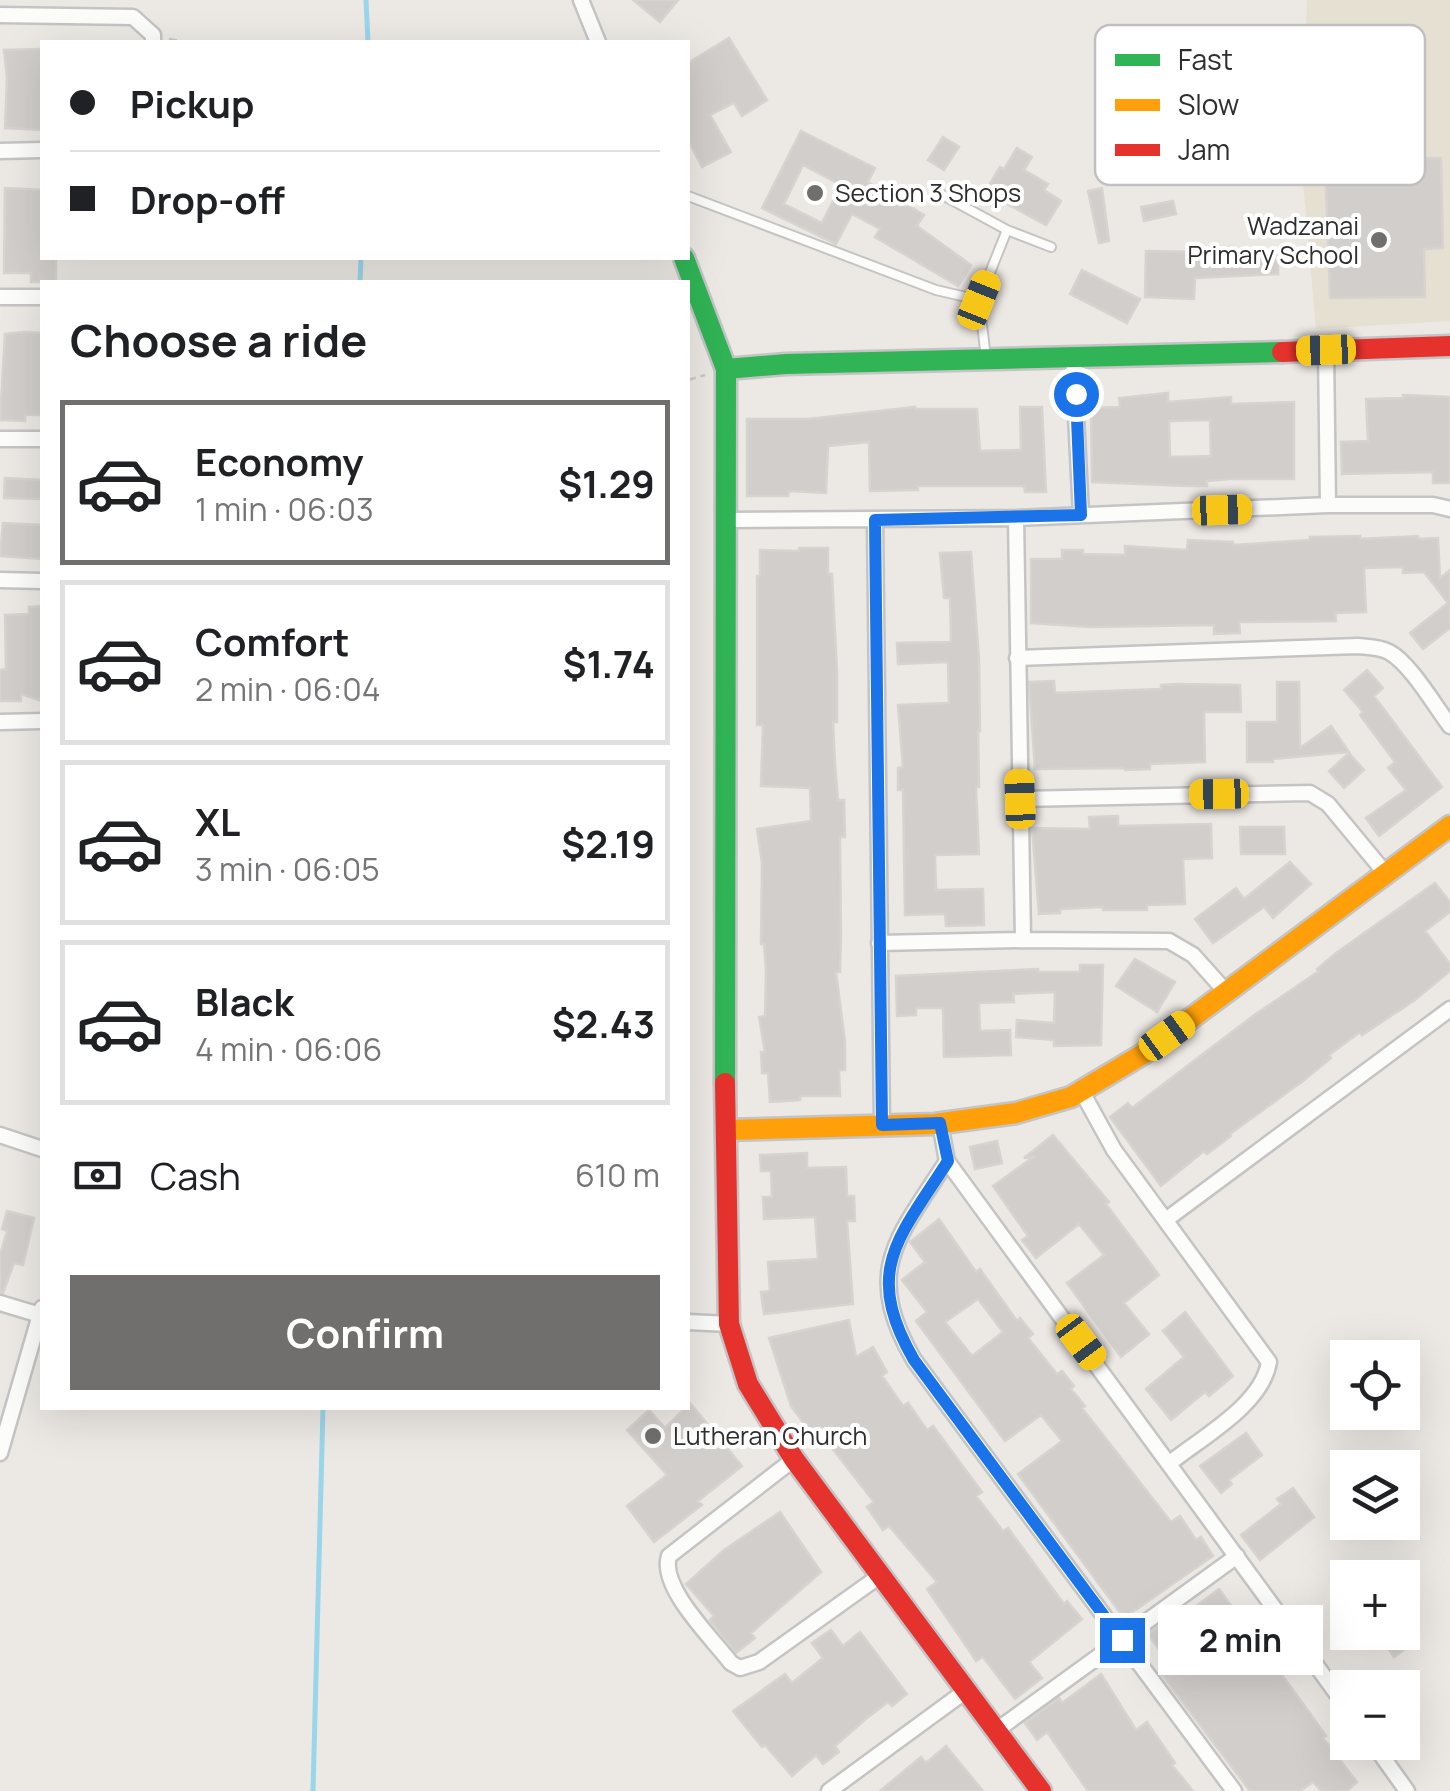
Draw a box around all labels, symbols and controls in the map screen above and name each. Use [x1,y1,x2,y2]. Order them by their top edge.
legend [1095,25,1425,185]
text: Fast [1178,40,1233,78]
text: Pickup [130,77,254,129]
text: Slow [1178,85,1239,123]
text: Jam [1178,130,1230,168]
text: Drop-off [130,173,285,225]
place label: Section 3 Shops [835,175,1021,210]
marker: Section 3 Shops [804,182,826,204]
place label: Wadzanai Primary School [1187,208,1359,272]
marker: Wadzanai Primary School [1368,229,1390,251]
car [954,267,1004,333]
text: Choose a ride [70,309,367,371]
car [1295,334,1357,366]
route start [1054,372,1099,417]
text: Economy [195,435,364,487]
icon: car [75,438,165,528]
text: $1.29 [558,457,655,509]
text: 1 min · 06:03 [195,487,374,531]
car [1191,494,1253,526]
text: Comfort [195,615,349,667]
icon: car [75,618,165,708]
text: $1.74 [563,637,655,689]
text: 2 min · 06:04 [195,667,381,711]
car [1004,768,1036,830]
car [1189,778,1249,810]
text: XL [195,795,240,847]
icon: car [75,798,165,888]
text: $2.19 [561,817,655,869]
text: 3 min · 06:05 [195,847,380,891]
text: Black [195,975,294,1027]
icon: car [75,978,165,1068]
text: $2.43 [552,997,655,1049]
car [1134,1006,1200,1066]
text: 4 min · 06:06 [195,1027,382,1071]
icon: cash [70,1148,125,1203]
text: Cash [150,1149,241,1201]
text: 610 m [575,1153,660,1197]
button: Confirm [70,1275,660,1390]
car [1051,1309,1111,1375]
map controls [1330,1340,1420,1760]
button: locate [1330,1340,1420,1430]
place label: Lutheran Church [673,1418,867,1453]
marker: Lutheran Church [642,1425,664,1447]
button: layers [1330,1450,1420,1540]
button: + [1330,1560,1420,1650]
callout: 2 min [1157,1605,1322,1675]
route end [1100,1618,1145,1663]
text: 2 min [1199,1618,1282,1662]
button: − [1330,1670,1420,1760]

